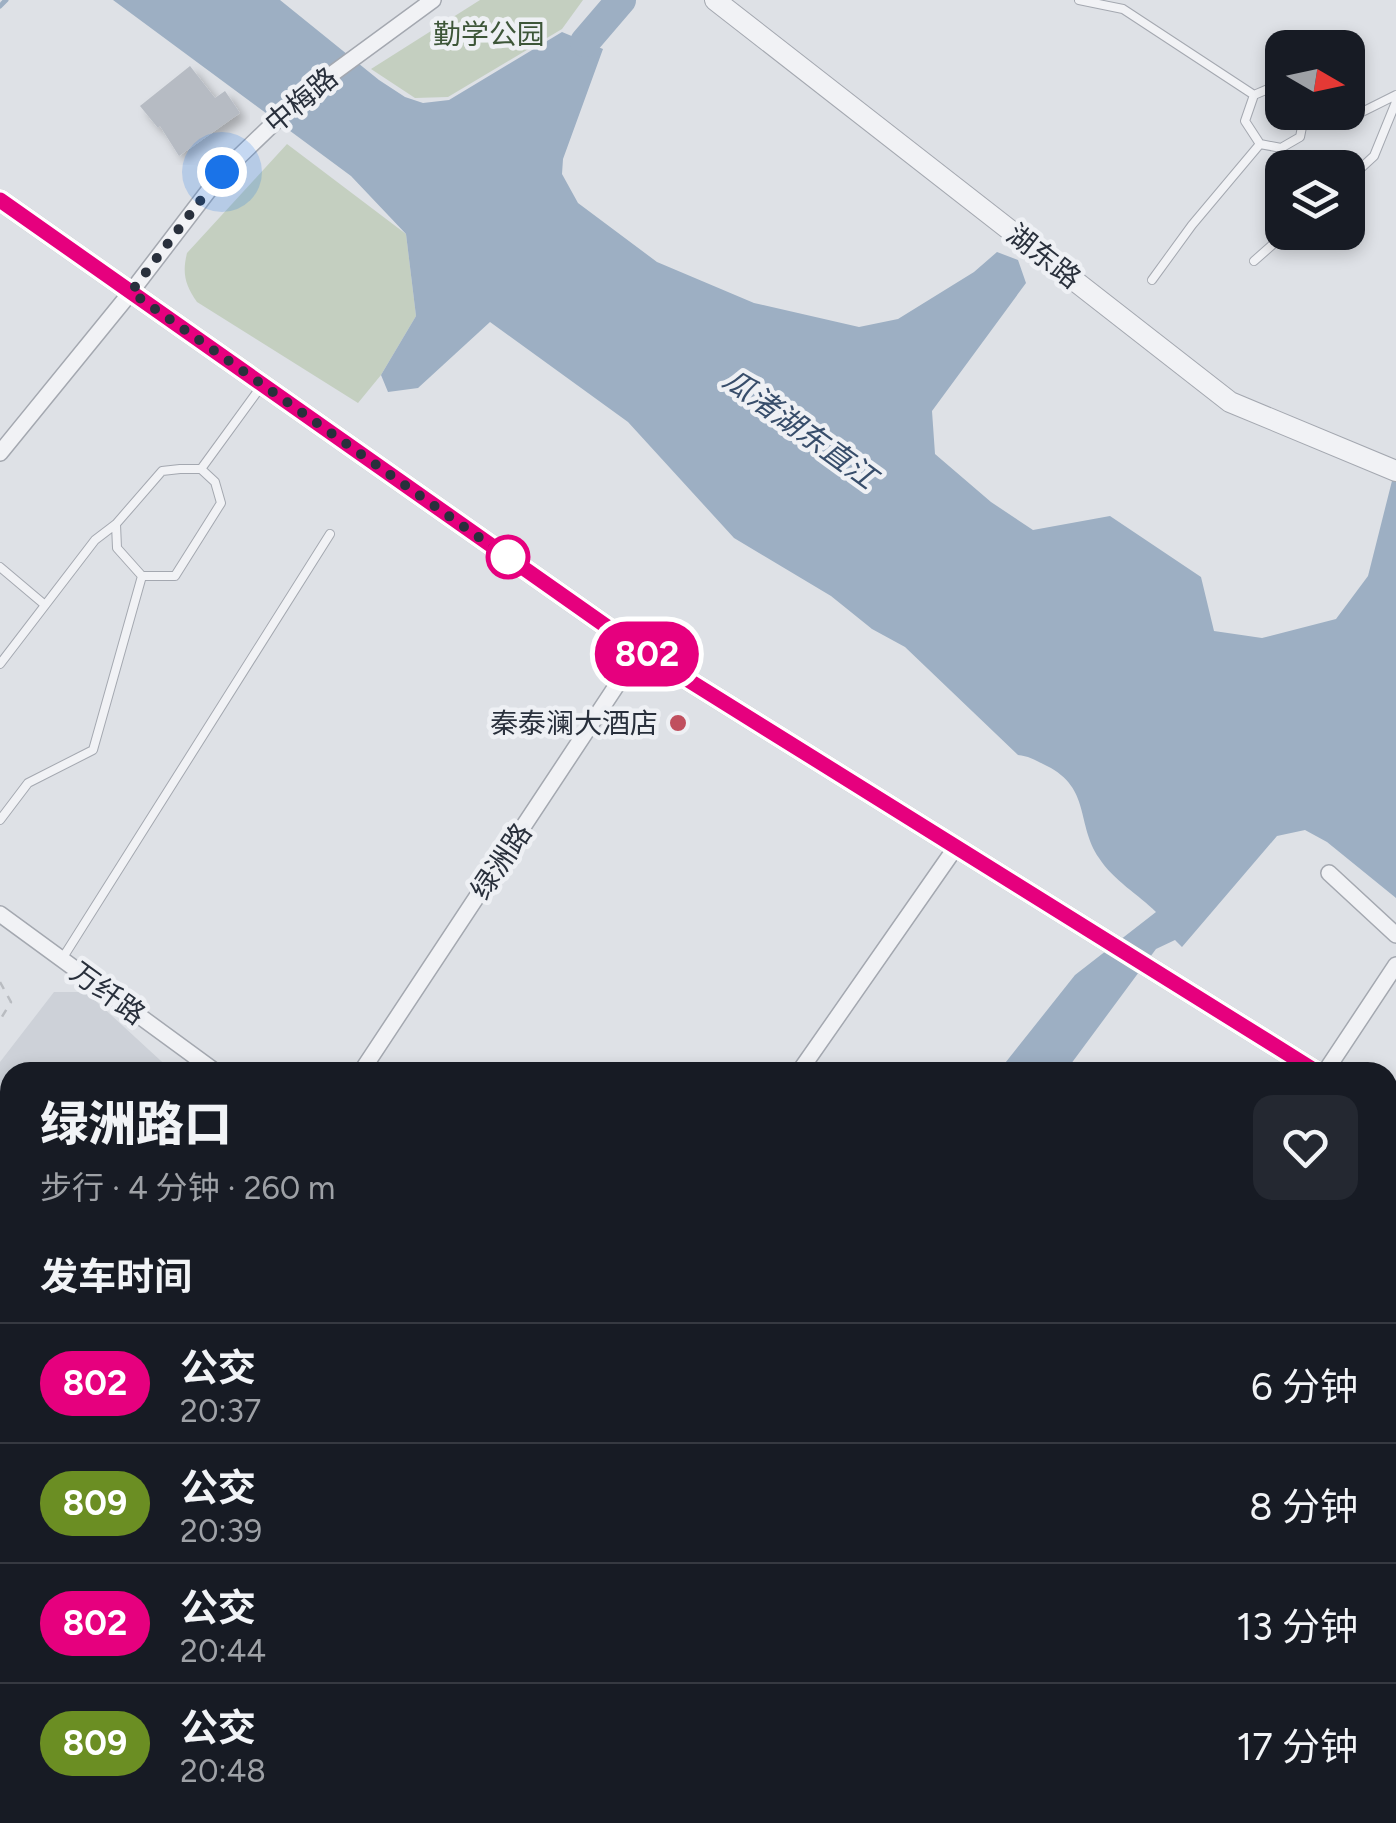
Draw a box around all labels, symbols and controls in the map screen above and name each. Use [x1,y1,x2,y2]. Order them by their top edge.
park label: 勤学公园 [433,17,545,51]
north arrow [1265,30,1365,130]
map controls [1265,30,1365,250]
street label: 中梅路 [258,60,344,140]
your location [197,147,247,197]
button: layers [1265,150,1365,250]
street label: 湖东路 [1000,217,1088,295]
water label: 瓜渚湖东直江 [717,361,886,498]
unlabelled marker [487,536,529,578]
line badge: 802 [590,622,704,686]
text: 802 [615,633,679,675]
place label: 秦泰澜大酒店 [490,706,658,740]
marker: 秦泰澜大酒店 [667,712,689,734]
street label: 绿洲路 [463,817,539,905]
street label: 万纤路 [64,955,152,1031]
text: 绿洲路口 [40,1095,232,1153]
button: heart [1253,1095,1358,1200]
text: 步行 · 4 分钟 · 260 m [40,1169,335,1207]
text: 发车时间 [40,1254,192,1300]
text: 公交 [180,1345,256,1391]
text: 802 [63,1362,127,1404]
text: 6 分钟 [1251,1364,1358,1410]
text: 20:37 [180,1392,261,1430]
text: 公交 [180,1465,256,1511]
text: 809 [63,1482,127,1524]
text: 8 分钟 [1249,1484,1358,1530]
text: 20:39 [180,1512,262,1550]
text: 公交 [180,1585,256,1631]
text: 802 [63,1602,127,1644]
text: 13 分钟 [1236,1604,1358,1650]
text: 20:44 [180,1632,266,1670]
text: 公交 [180,1705,256,1751]
text: 809 [63,1722,127,1764]
text: 17 分钟 [1237,1724,1358,1770]
text: 20:48 [180,1752,266,1790]

